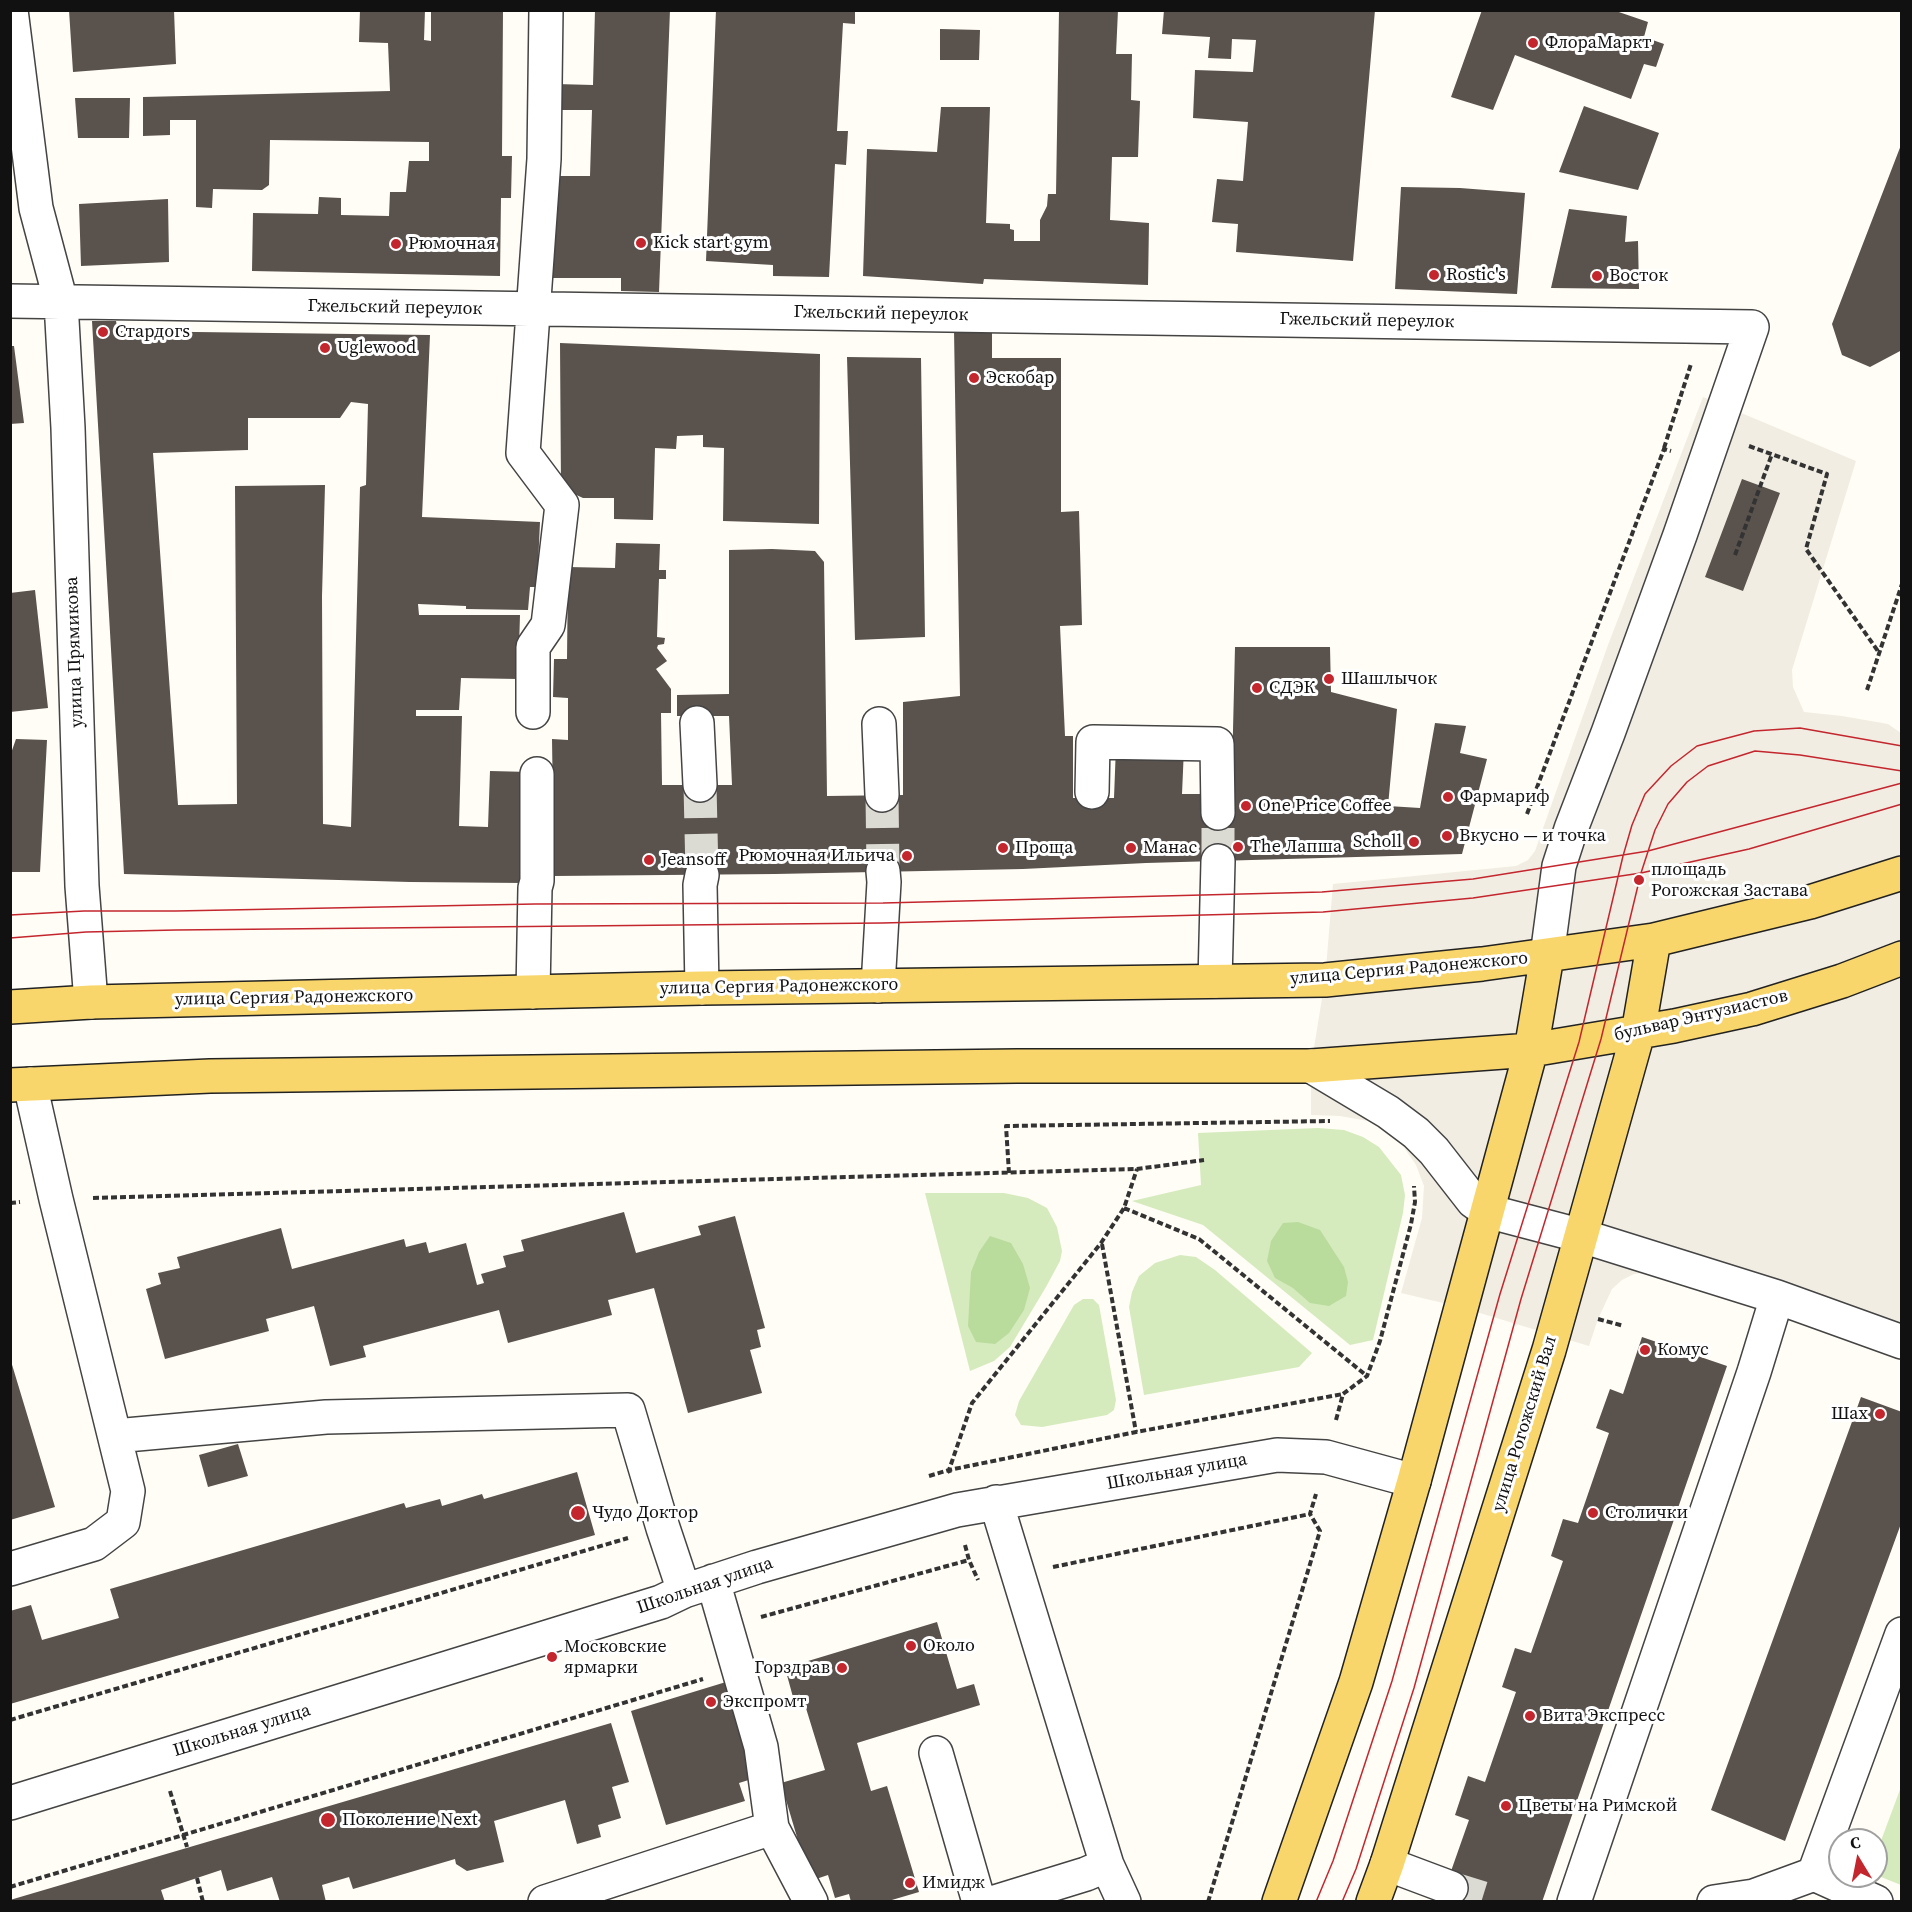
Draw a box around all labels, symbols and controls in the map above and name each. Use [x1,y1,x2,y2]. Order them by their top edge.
place label: ФлораМаркт [1545,32,1651,54]
marker: ФлораМаркт [1526,36,1540,50]
place label: Kick start gym [653,232,769,254]
place label: Рюмочная [408,233,496,255]
marker: Kick start gym [634,236,648,250]
marker: Рюмочная [389,237,403,251]
place label: Rostic's [1446,264,1506,286]
place label: Восток [1609,265,1668,287]
marker: Rostic's [1427,268,1441,282]
marker: Восток [1590,269,1604,283]
street label: Гжельский переулок [307,296,483,320]
street label: Гжельский переулок [793,302,969,326]
street label: Гжельский переулок [1279,309,1455,333]
place label: Стардогs [115,321,190,343]
marker: Стардогs [96,325,110,339]
place label: Uglewood [337,337,416,359]
marker: Uglewood [318,341,332,355]
place label: Эскобар [986,367,1054,389]
marker: Эскобар [967,371,981,385]
street label: улица Прямикова [62,576,88,728]
place label: Шашлычок [1341,668,1437,690]
marker: Шашлычок [1322,672,1336,686]
place label: СДЭК [1269,677,1315,699]
marker: СДЭК [1250,681,1264,695]
place label: Фармариф [1460,786,1550,808]
marker: Фармариф [1441,790,1455,804]
place label: One Price Coffee [1258,795,1392,817]
marker: One Price Coffee [1239,799,1253,813]
place label: Вкусно — и точка [1459,825,1606,847]
marker: Вкусно — и точка [1440,829,1454,843]
place label: Scholl [1353,831,1402,853]
marker: Scholl [1407,835,1421,849]
place label: The Лапша [1250,836,1342,858]
place label: Проща [1015,837,1073,859]
place label: Манас [1143,837,1197,859]
marker: The Лапша [1231,840,1245,854]
marker: Проща [996,841,1010,855]
marker: Манас [1124,841,1138,855]
place label: Рюмочная Ильича [738,845,895,867]
place label: Jeansoff [661,849,726,871]
marker: Рюмочная Ильича [900,849,914,863]
marker: Jeansoff [642,853,656,867]
place label: площадь Рогожская Застава [1651,859,1808,902]
marker: площадь Рогожская Застава [1632,873,1646,887]
street label: улица Сергия Радонежского [1289,948,1529,990]
street label: улица Сергия Радонежского [659,974,899,1000]
street label: улица Сергия Радонежского [174,985,414,1011]
street label: бульвар Энтузиастов [1612,986,1790,1046]
street label: улица Рогожский Вал [1488,1333,1562,1515]
place label: Комус [1657,1339,1709,1361]
marker: Комус [1638,1343,1652,1357]
place label: Шах [1831,1403,1868,1425]
marker: Шах [1873,1407,1887,1421]
street label: Школьная улица [1105,1449,1249,1495]
place label: Чудо Доктор [592,1502,698,1524]
place label: Столички [1605,1502,1688,1524]
marker: Чудо Доктор [569,1504,587,1522]
marker: Столички [1586,1506,1600,1520]
street label: Школьная улица [634,1553,776,1619]
place label: Около [923,1635,975,1657]
place label: Московские ярмарки [564,1636,667,1678]
marker: Около [904,1639,918,1653]
marker: Московские ярмарки [545,1650,559,1664]
place label: Горздрав [754,1657,830,1679]
marker: Горздрав [835,1661,849,1675]
place label: Экспромт [723,1691,807,1713]
marker: Экспромт [704,1695,718,1709]
street label: Школьная улица [171,1700,313,1762]
place label: Вита Экспресс [1542,1705,1665,1727]
marker: Вита Экспресс [1523,1709,1537,1723]
place label: Цветы на Римской [1518,1795,1677,1817]
marker: Цветы на Римской [1499,1799,1513,1813]
place label: Поколение Next [342,1809,478,1831]
marker: Поколение Next [319,1811,337,1829]
north arrow [1828,1828,1888,1888]
text: С [1848,1831,1862,1854]
place label: Имидж [922,1872,985,1894]
marker: Имидж [903,1876,917,1890]

